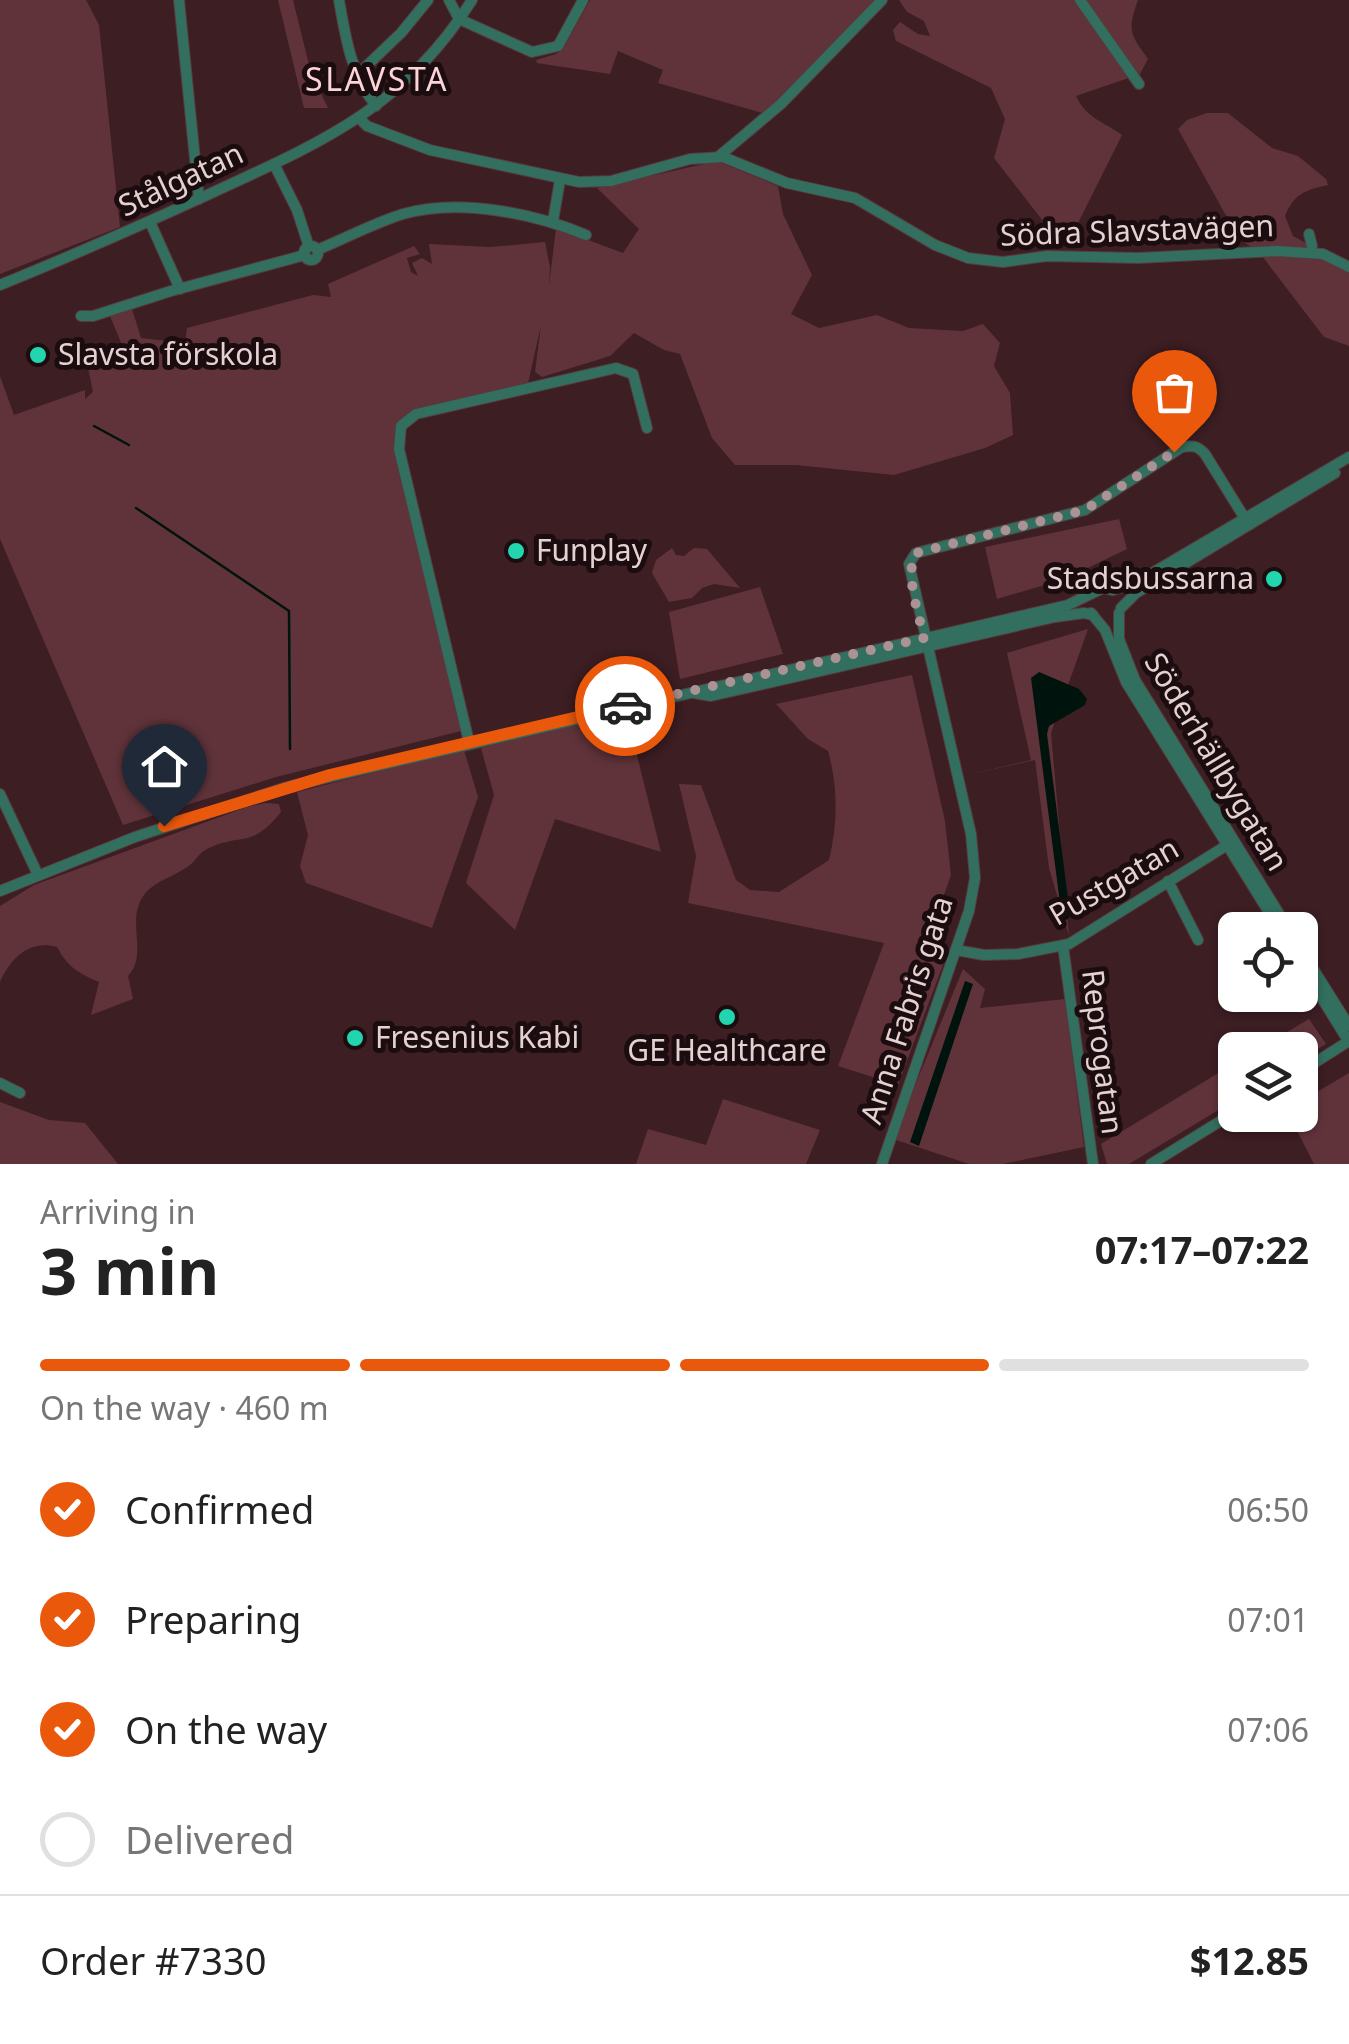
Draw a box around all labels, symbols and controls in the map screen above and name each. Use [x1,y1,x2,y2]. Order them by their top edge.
district label: SLAVSTA [305,57,449,100]
street label: Stålgatan [111,132,249,225]
street label: Södra Slavstavägen [999,204,1274,255]
place label: Slavsta förskola [58,333,278,374]
marker: Slavsta förskola [27,344,49,366]
pin [1132,350,1217,453]
icon: bag [1147,365,1202,420]
place label: Funplay [536,529,648,570]
marker: Funplay [505,540,527,562]
place label: Stadsbussarna [1047,557,1254,598]
marker: Stadsbussarna [1263,568,1285,590]
street label: Söderhällbygatan [1136,644,1299,878]
courier [575,656,675,756]
icon: car [598,679,653,734]
pin [122,724,207,827]
icon: home [137,739,192,794]
street label: Pustgatan [1041,827,1186,934]
street label: Anna Fabris gata [849,891,962,1129]
map controls [1218,912,1318,1132]
button: locate [1218,912,1318,1012]
street label: Reprogatan [1073,967,1134,1136]
marker: GE Healthcare [716,1006,738,1028]
place label: Fresenius Kabi [375,1016,579,1057]
marker: Fresenius Kabi [344,1027,366,1049]
place label: GE Healthcare [627,1029,827,1070]
button: layers [1218,1032,1318,1132]
text: Arriving in [40,1190,195,1233]
text: 07:17–07:22 [1095,1223,1309,1275]
text: 3 min [40,1226,219,1314]
text: On the way · 460 m [40,1386,329,1429]
icon: check [40,1482,95,1537]
text: Confirmed [125,1483,314,1535]
text: 06:50 [1227,1488,1309,1531]
icon: check [40,1592,95,1647]
text: Preparing [125,1593,301,1645]
text: 07:01 [1227,1598,1309,1641]
icon: check [40,1702,95,1757]
text: On the way [125,1703,327,1755]
text: 07:06 [1227,1708,1309,1751]
text: Delivered [125,1813,294,1865]
text: Order #7330 [40,1934,266,1986]
text: $12.85 [1190,1934,1309,1986]

